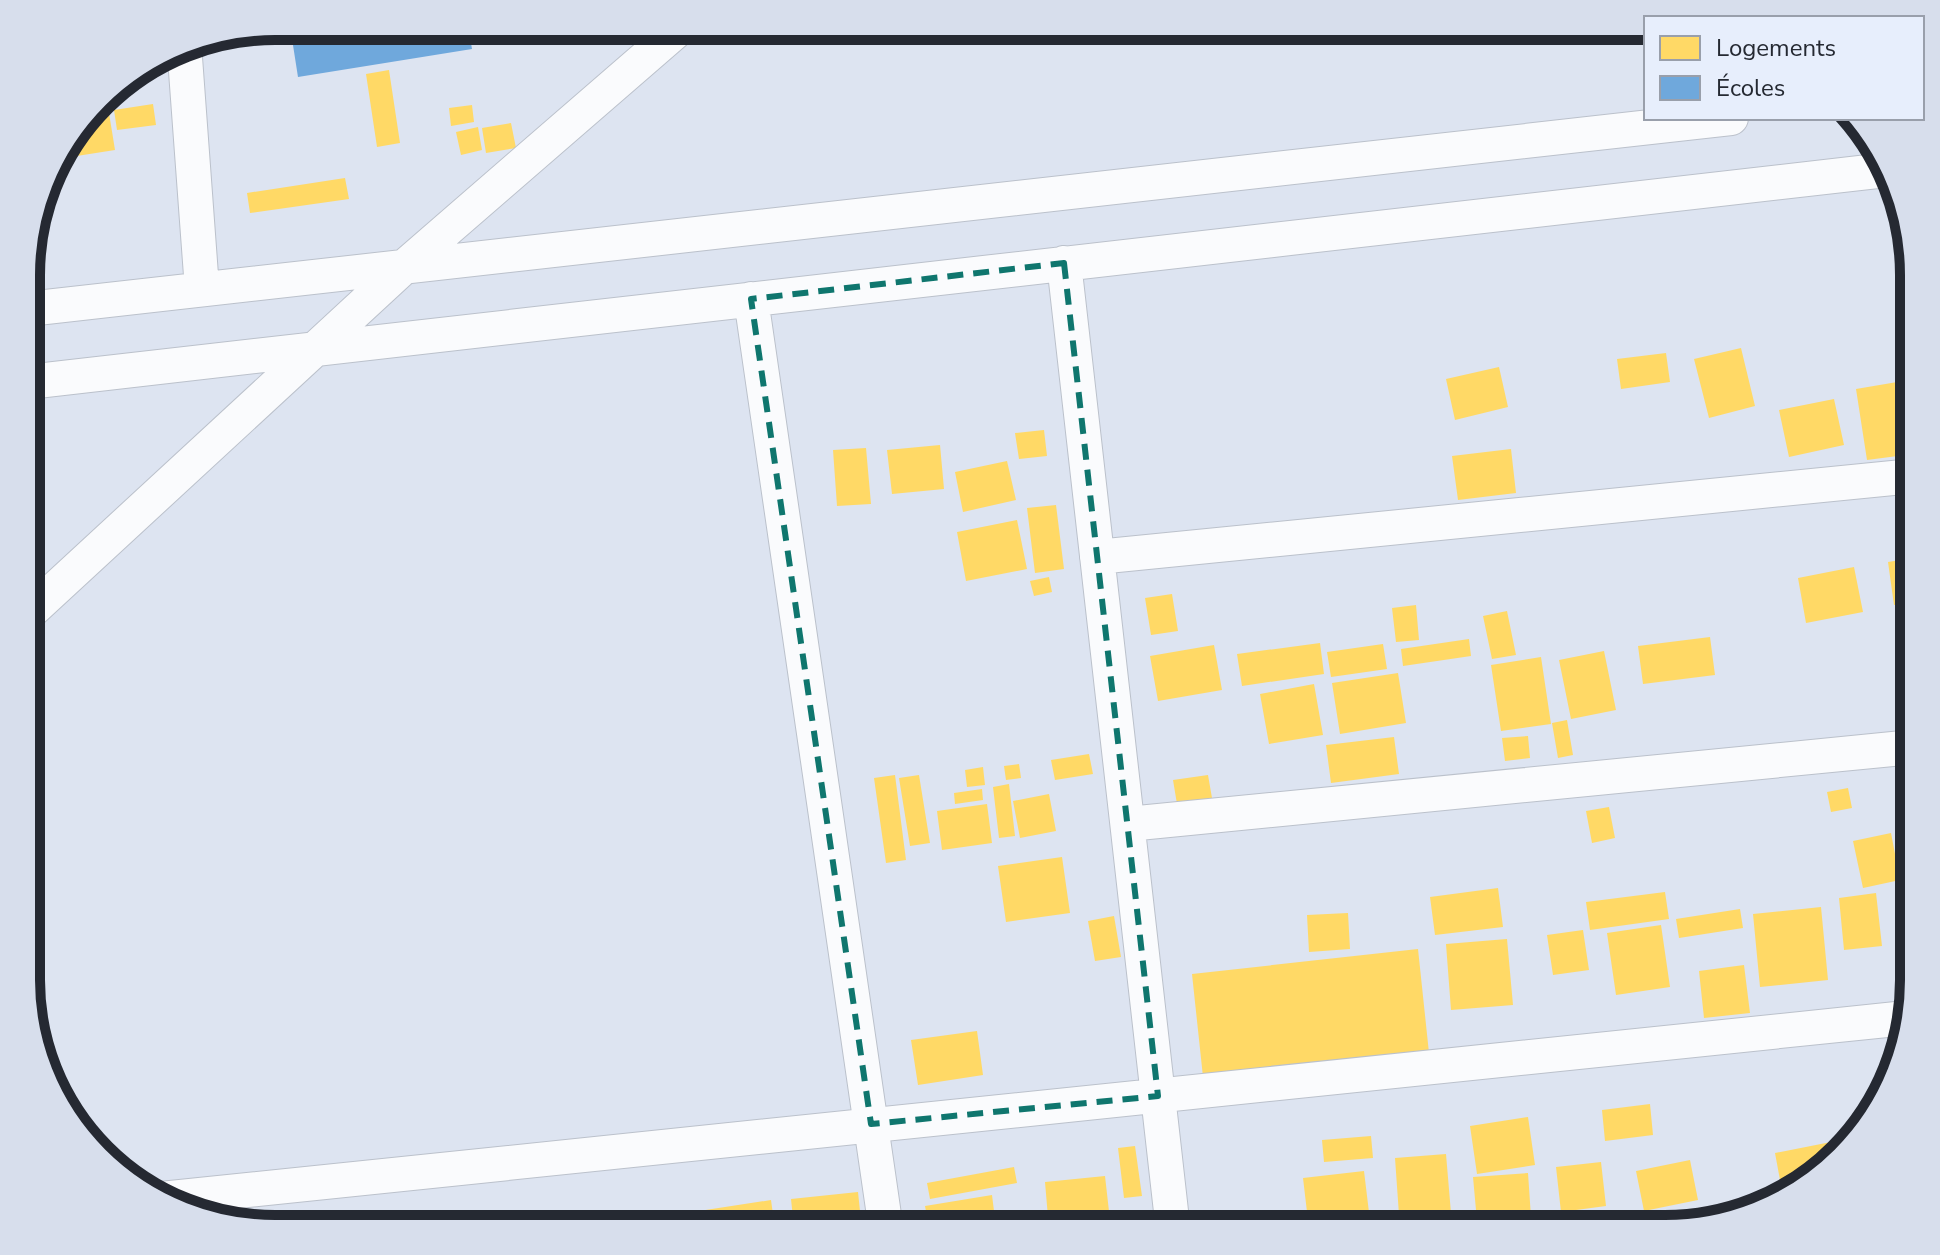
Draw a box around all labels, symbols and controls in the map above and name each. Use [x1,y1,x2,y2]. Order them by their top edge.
legend [1644,16,1924,120]
text: Logements [1716,32,1836,64]
text: Écoles [1716,72,1785,104]

